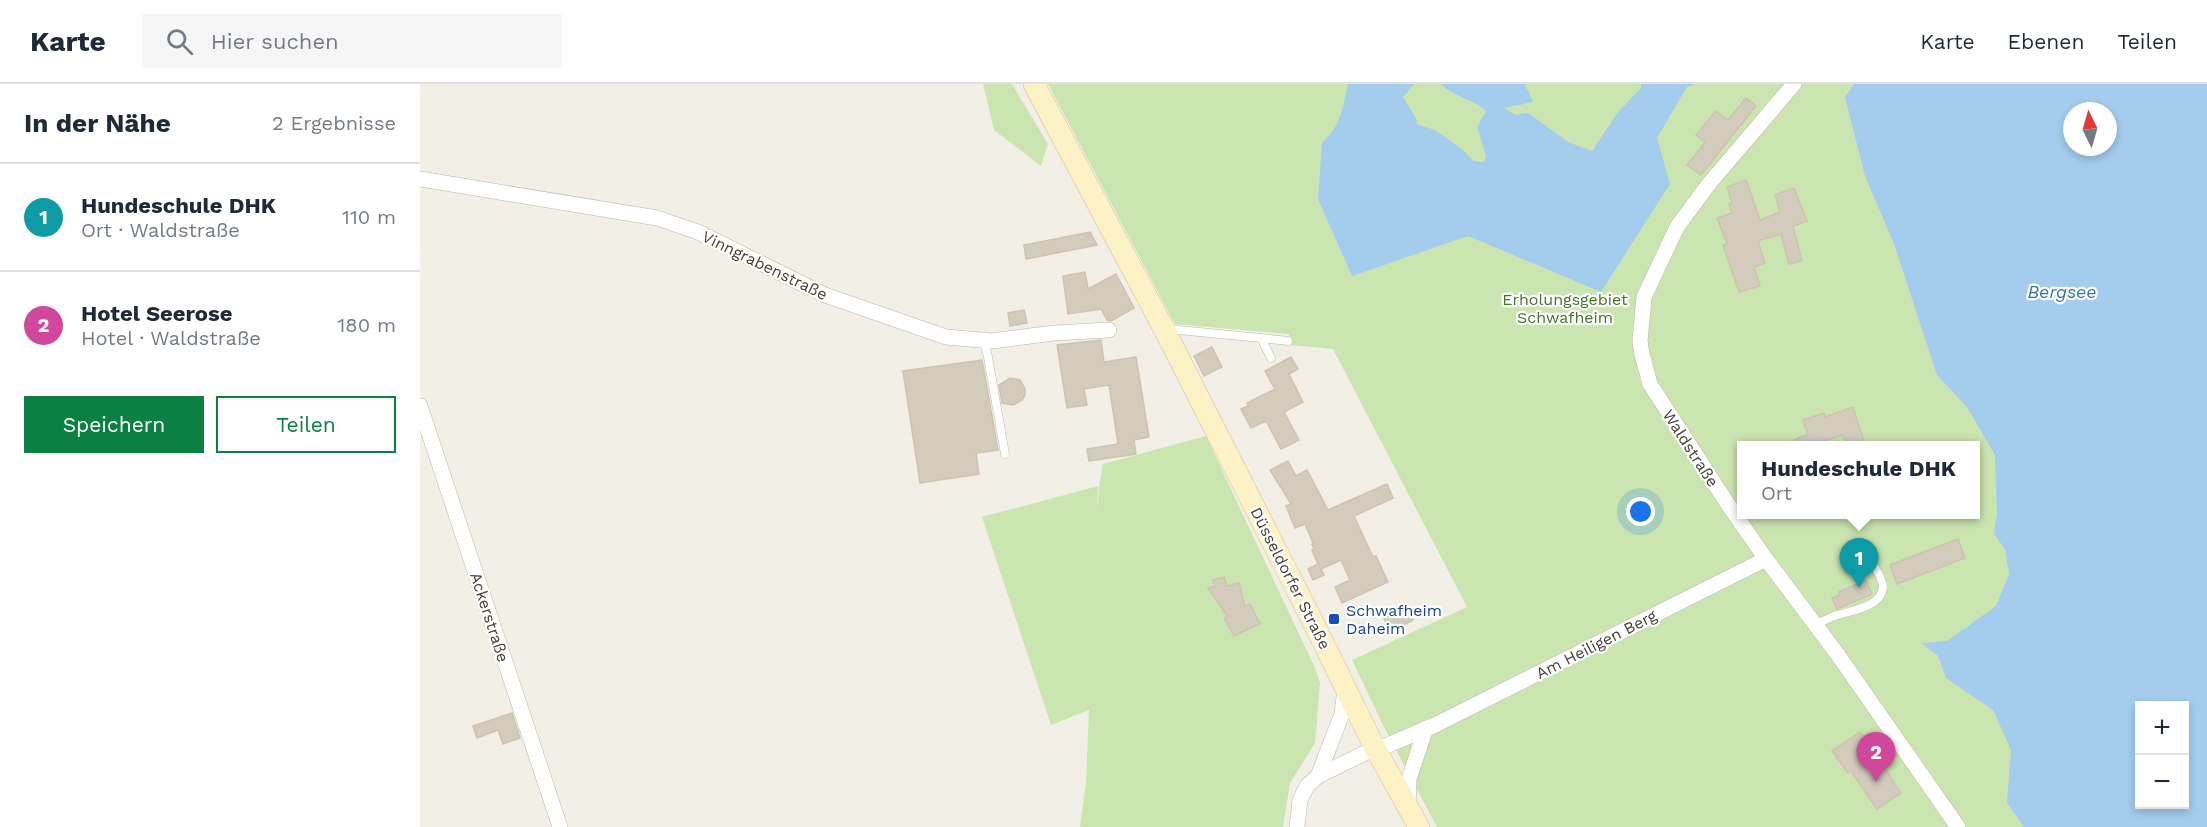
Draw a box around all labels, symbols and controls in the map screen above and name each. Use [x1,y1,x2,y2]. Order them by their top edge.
search box [142,14,562,68]
text: Karte [30,25,106,58]
icon: search [163,25,196,58]
text: Hier suchen [211,29,339,54]
text: Karte [1920,29,1975,54]
text: Ebenen [2008,29,2084,54]
text: Teilen [2117,29,2177,54]
north arrow [2063,102,2117,156]
text: In der Nähe [24,108,171,138]
text: 2 Ergebnisse [272,111,396,135]
text: Hundeschule DHK [81,193,276,218]
text: 1 [39,205,48,229]
text: 110 m [342,205,396,229]
text: Ort · Waldstraße [81,218,240,242]
street label: Vinngrabenstraße [699,227,831,304]
water label: Bergsee [2027,281,2097,302]
park label: Erholungsgebiet Schwafheim [1502,290,1628,327]
text: Hotel Seerose [81,301,232,326]
text: 2 [38,313,49,337]
text: 180 m [338,313,396,337]
text: Hotel · Waldstraße [81,326,261,350]
button: Speichern [24,396,204,453]
button: Teilen [216,396,396,453]
street label: Waldstraße [1659,406,1723,490]
popup [1737,441,1980,519]
text: Hundeschule DHK [1761,456,1956,481]
text: Ort [1761,481,1792,505]
your location [1626,497,1655,526]
street label: Düsseldorfer Straße [1246,504,1335,652]
pin: 1 [1840,538,1878,588]
street label: Ackerstraße [466,570,513,664]
place label: Schwafheim Daheim [1346,601,1442,638]
street label: Am Heiligen Berg [1533,606,1660,683]
marker: Schwafheim Daheim [1327,612,1341,626]
map controls [2135,701,2189,809]
button: + [2135,701,2189,755]
pin: 2 [1856,732,1896,782]
button: − [2135,755,2189,809]

